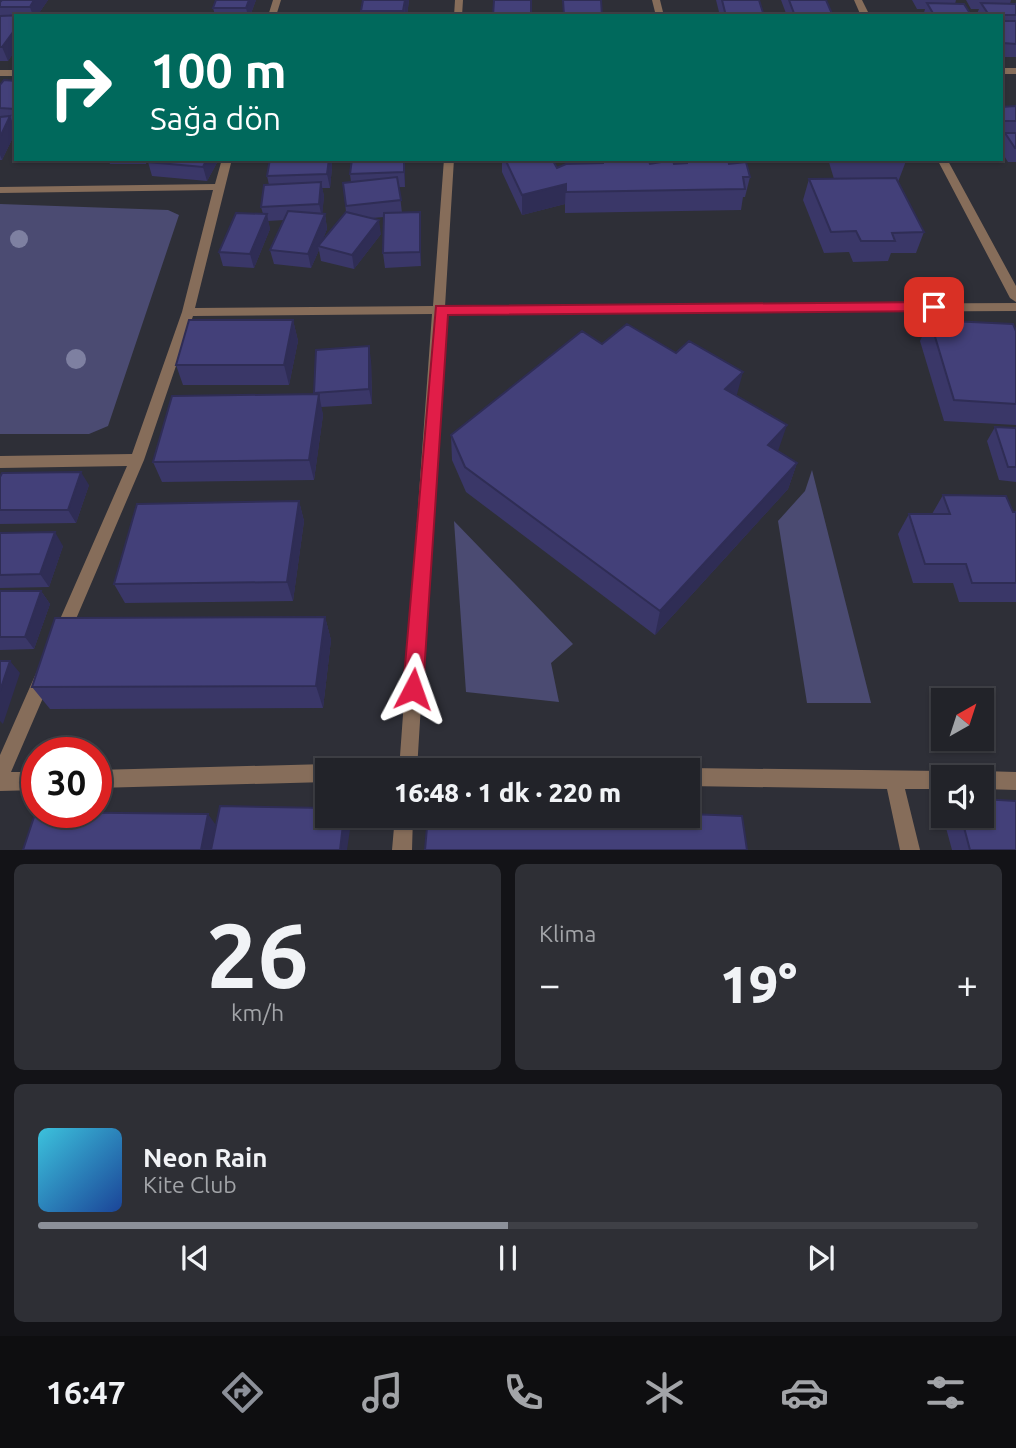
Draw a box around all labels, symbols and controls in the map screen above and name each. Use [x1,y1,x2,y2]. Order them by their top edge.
icon: right [35,42,126,133]
text: 100 m [150,42,287,97]
text: Sağa dön [150,100,281,136]
pin [904,277,964,337]
icon: arrive [915,288,953,326]
position arrow [376,652,450,726]
north arrow [931,688,994,751]
map controls [931,688,994,828]
speed limit sign: 30 [21,737,112,828]
button: sound [931,765,994,828]
text: 16:48 · 1 dk · 220 m [394,778,621,807]
text: 26 [206,903,309,1005]
text: Klima [539,921,596,946]
text: 19° [720,955,797,1013]
text: − [539,963,560,1005]
text: + [957,963,978,1005]
text: km/h [231,1000,284,1025]
text: Neon Rain [143,1143,268,1172]
text: Kite Club [143,1172,237,1197]
icon: previous [176,1239,214,1277]
icon: pause [489,1239,527,1277]
icon: next [802,1239,840,1277]
icon: directions [218,1368,267,1417]
icon: music [358,1368,407,1417]
icon: phone [499,1368,548,1417]
icon: climate [640,1368,689,1417]
icon: car [780,1368,829,1417]
icon: filters [921,1368,970,1417]
text: 16:47 [46,1374,126,1410]

